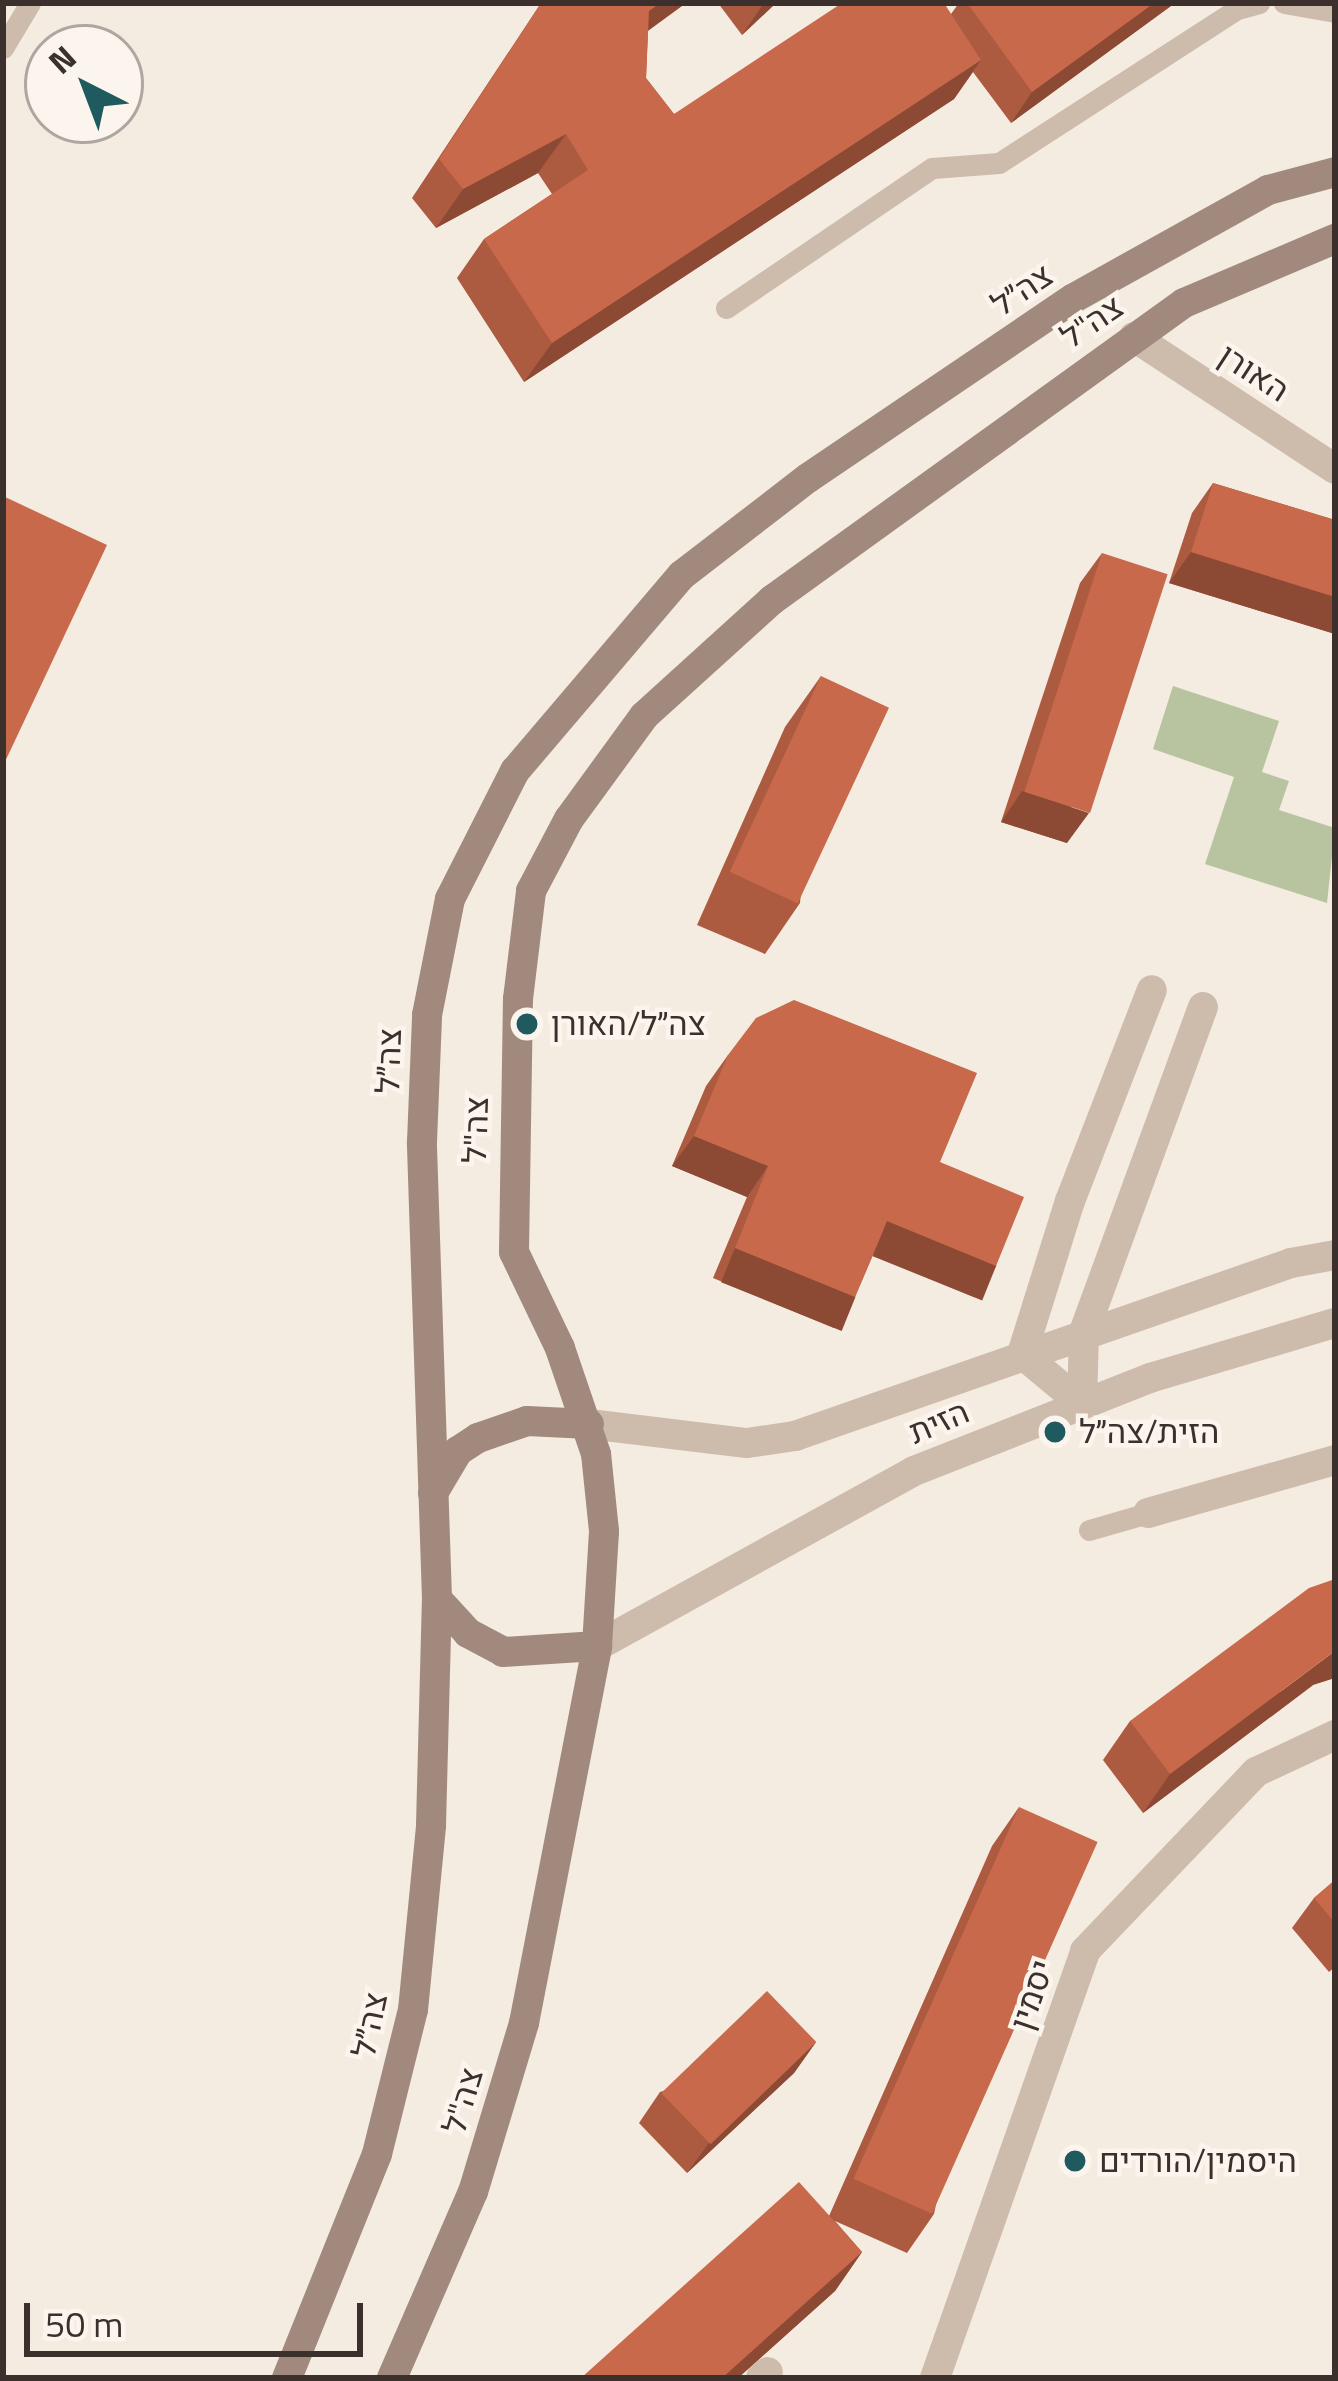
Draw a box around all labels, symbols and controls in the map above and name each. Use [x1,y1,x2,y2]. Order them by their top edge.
north arrow [24,24,144,144]
text: N [37,33,87,86]
street label: צה״ל [984,255,1060,325]
street label: צה"ל [1053,287,1131,357]
street label: האורן [1211,336,1297,410]
place label: צה״ל/האורן [551,1004,706,1044]
marker: צה״ל/האורן [514,1011,540,1037]
street label: צה״ל [368,1028,410,1094]
street label: צה"ל [455,1096,497,1164]
street label: הזית [903,1392,975,1452]
place label: הזית/צה״ל [1079,1412,1219,1452]
marker: הזית/צה״ל [1042,1419,1068,1445]
street label: יסמין [1002,1955,1062,2035]
street label: צה״ל [344,1989,396,2061]
street label: צה"ל [434,2063,492,2139]
place label: היסמין/הורדים [1099,2141,1297,2181]
marker: היסמין/הורדים [1062,2148,1088,2174]
scale bar [30,2279,369,2353]
text: 50 m [45,2296,123,2351]

